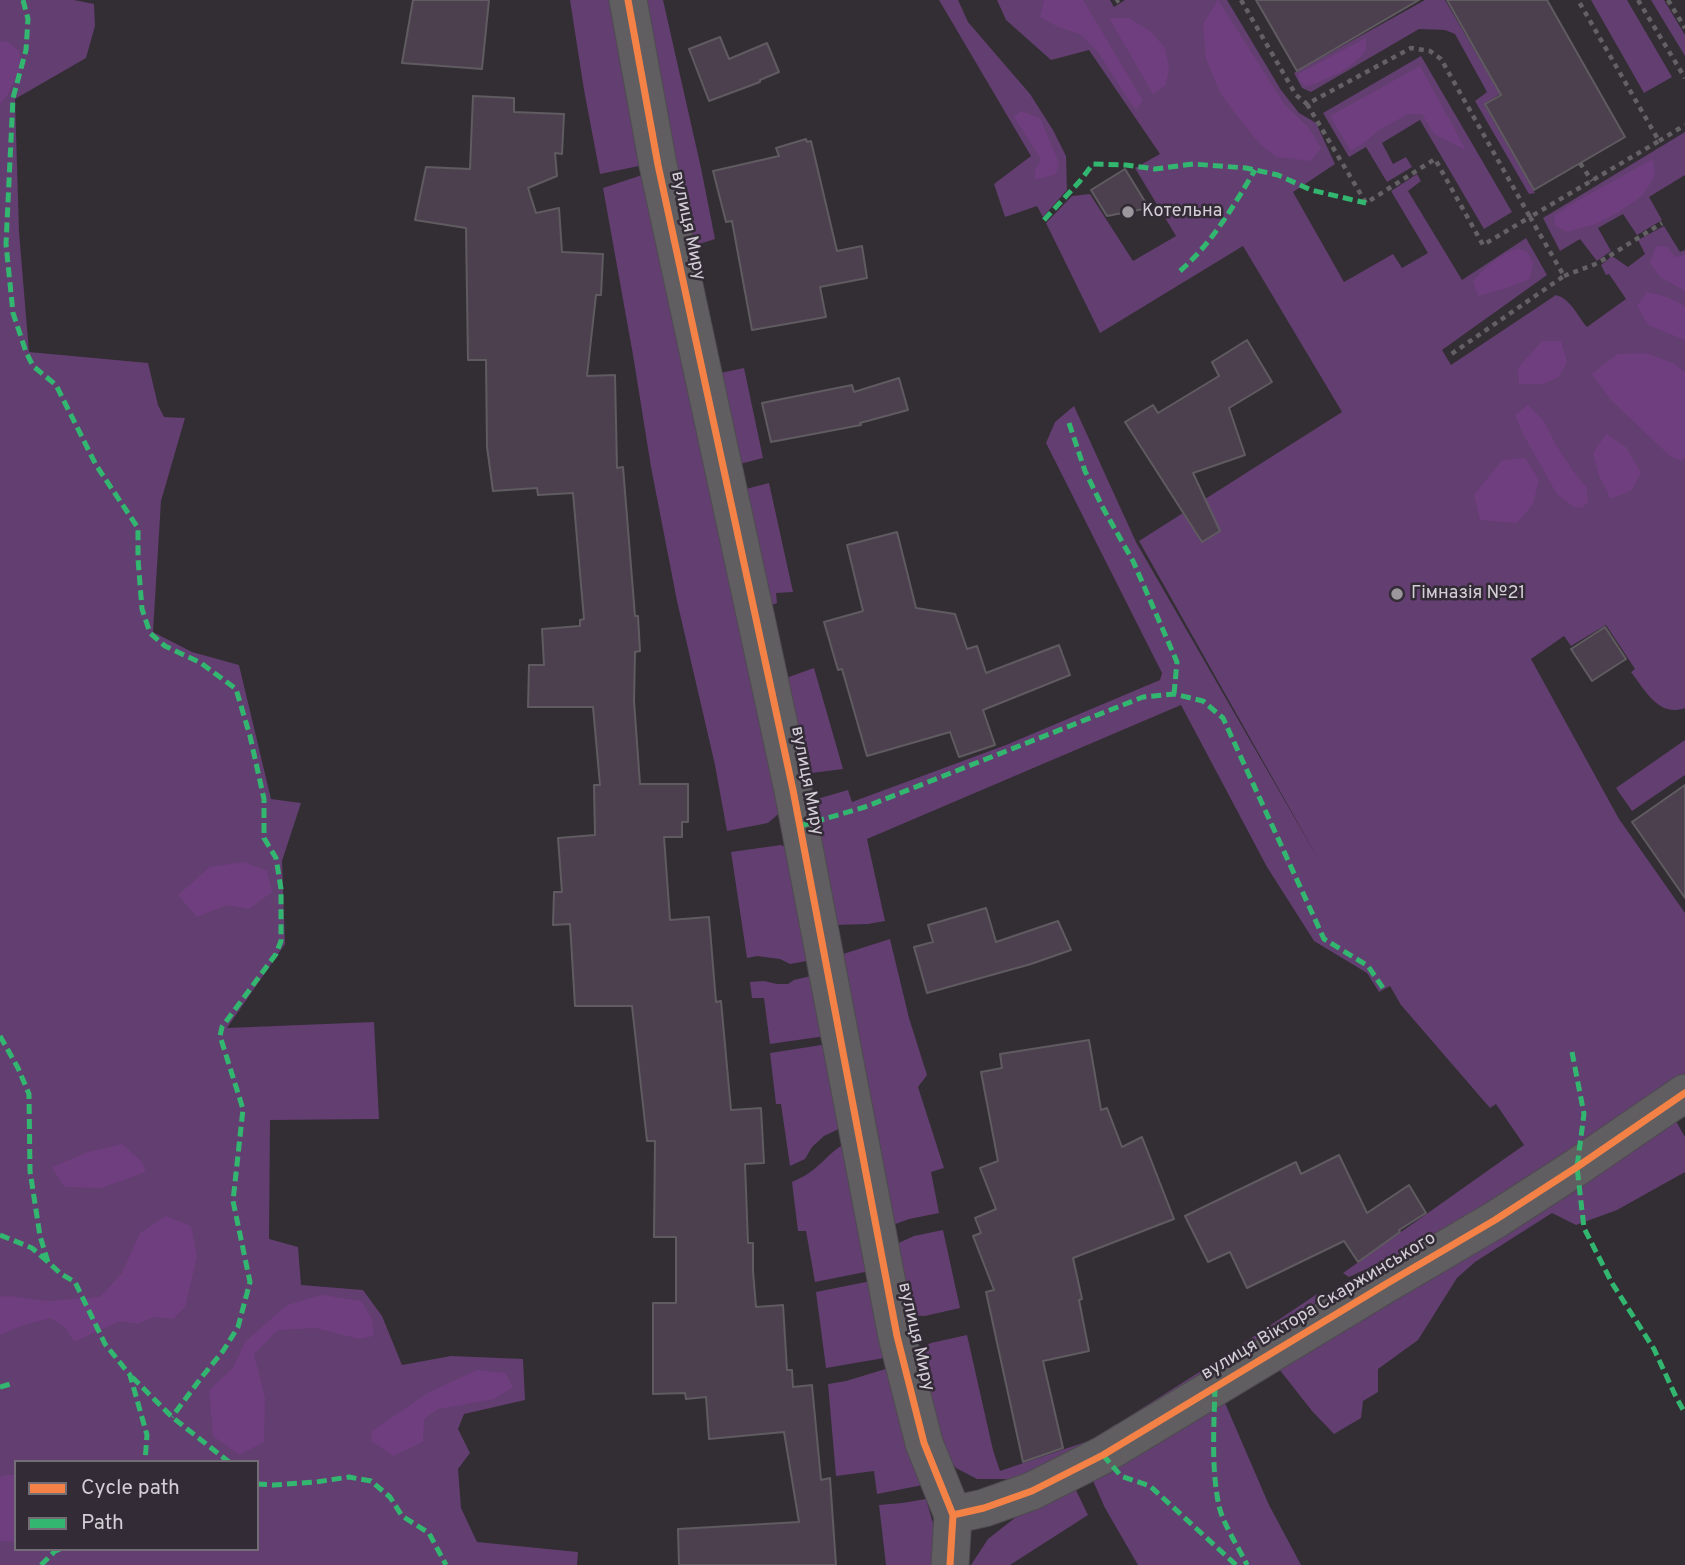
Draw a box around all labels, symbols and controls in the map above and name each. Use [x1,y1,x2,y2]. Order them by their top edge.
street label: вулиця Миру [665,169,709,283]
place label: Котельна [1142,201,1222,223]
marker: Котельна [1120,204,1136,220]
place label: Гімназія №21 [1411,583,1525,605]
marker: Гімназія №21 [1389,586,1405,602]
street label: вулиця Миру [785,724,827,838]
street label: вулиця Віктора Скаржинського [1198,1228,1440,1386]
street label: вулиця Миру [892,1280,938,1394]
legend [14,1460,259,1551]
text: Cycle path [81,1475,180,1502]
text: Path [81,1510,124,1537]

